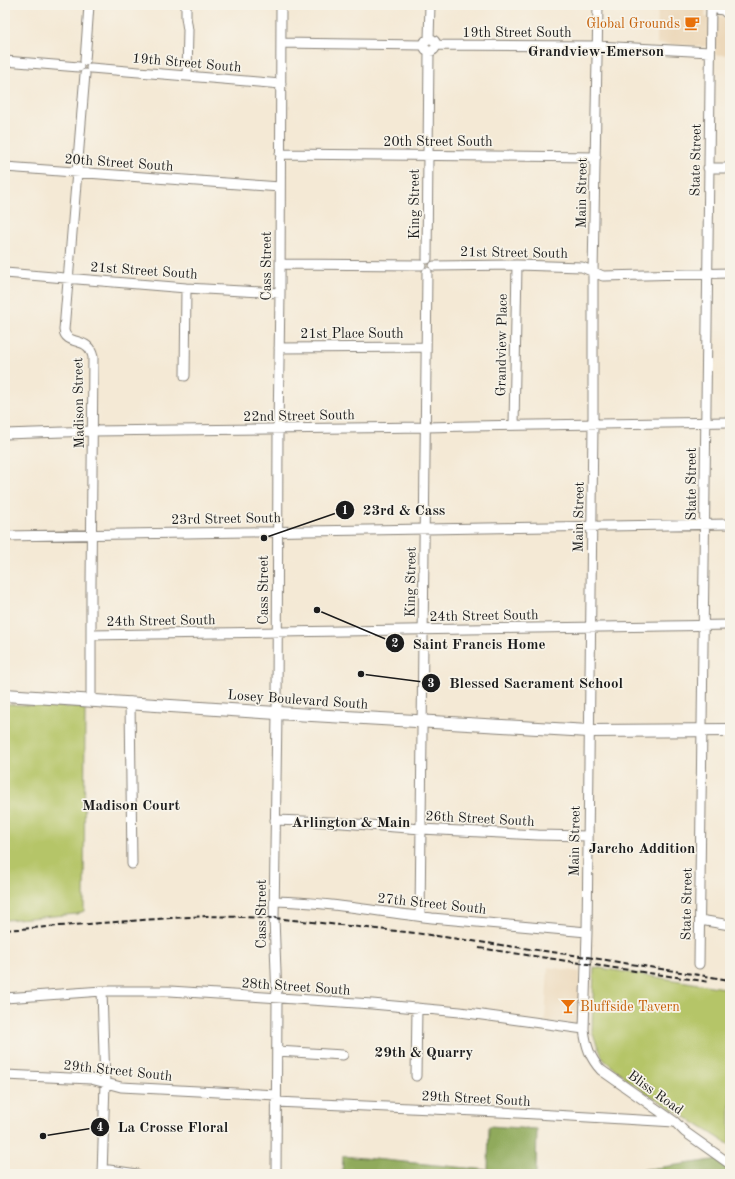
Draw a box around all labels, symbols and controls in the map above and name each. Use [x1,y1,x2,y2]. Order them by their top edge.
cafe icon: Global Grounds [683,14,701,32]
place label: Global Grounds [586,17,680,31]
street label: 19th Street South [462,26,572,40]
district label: Grandview-Emerson [528,45,664,60]
street label: 19th Street South [132,51,242,75]
street label: State Street [688,123,704,197]
street label: 20th Street South [383,135,493,149]
street label: 20th Street South [64,152,174,174]
street label: Main Street [574,157,590,229]
street label: King Street [408,169,422,239]
street label: Cass Street [260,231,274,301]
street label: 21st Street South [460,245,568,261]
street label: 21st Street South [90,260,199,282]
street label: Grandview Place [494,294,510,397]
street label: 21st Place South [300,327,404,341]
street label: Madison Street [71,357,87,449]
street label: 22nd Street South [243,408,355,424]
street label: State Street [685,447,699,520]
street label: Main Street [571,481,587,553]
callout: 23rd & Cass [335,496,453,523]
text: 23rd & Cass [363,504,445,519]
text: 1 [342,505,348,517]
street label: 23rd Street South [171,511,281,527]
street label: King Street [403,547,419,617]
street label: Cass Street [257,555,271,625]
street label: 24th Street South [429,608,539,624]
street label: 24th Street South [106,613,216,629]
callout: Saint Francis Home [385,630,554,657]
text: 2 [392,638,399,650]
text: Saint Francis Home [413,638,546,653]
callout: Blessed Sacrament School [421,669,631,696]
text: Blessed Sacrament School [449,677,623,692]
text: 3 [428,678,435,690]
street label: Losey Boulevard South [227,688,369,712]
district label: Madison Court [82,799,180,814]
street label: Main Street [567,805,583,877]
street label: 26th Street South [425,809,535,829]
district label: Arlington & Main [292,816,410,831]
district label: Jarcho Addition [589,842,695,857]
street label: State Street [679,867,695,941]
street label: Cass Street [255,879,269,949]
street label: 27th Street South [377,891,487,917]
street label: 28th Street South [241,976,351,998]
bar icon: Bluffside Tavern [559,997,577,1015]
place label: Bluffside Tavern [580,1000,680,1014]
district label: 29th & Quarry [375,1046,474,1061]
street label: 29th Street South [63,1058,173,1084]
street label: Bliss Road [625,1068,686,1117]
street label: 29th Street South [421,1089,531,1109]
callout: La Crosse Floral [90,1113,237,1140]
text: La Crosse Floral [117,1121,229,1136]
text: 4 [97,1122,104,1134]

